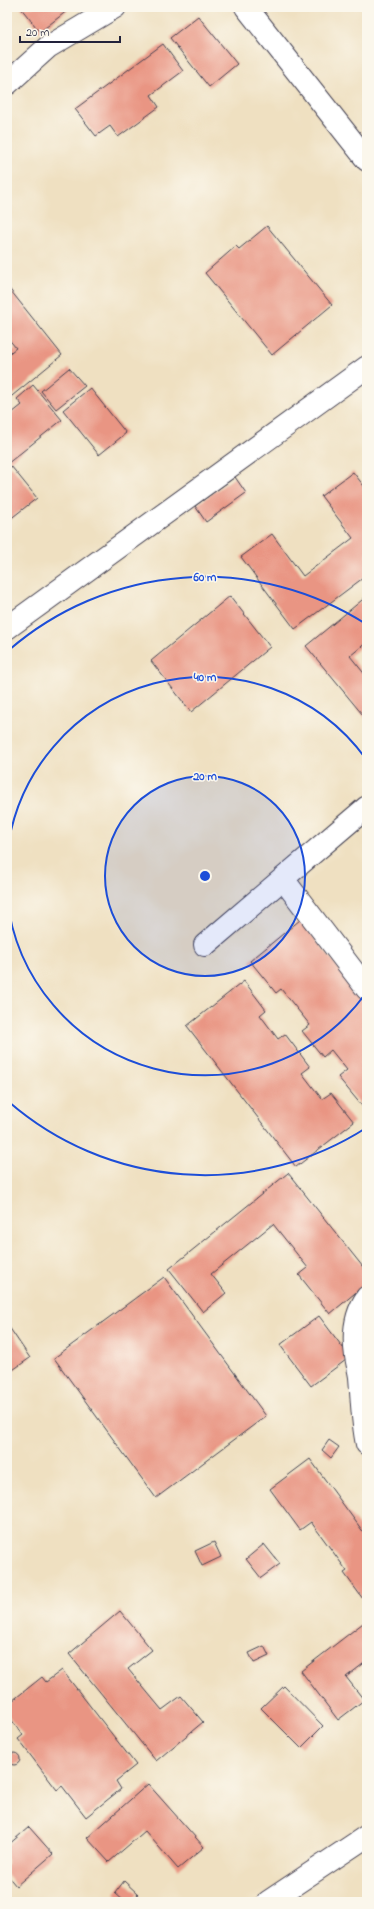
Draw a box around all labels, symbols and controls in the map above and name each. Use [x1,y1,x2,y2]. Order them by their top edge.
scale bar [20,18,120,44]
text: 20 m [26,24,49,42]
text: 60 m [193,569,217,587]
text: 40 m [193,669,217,687]
text: 20 m [192,768,217,786]
centre of rings [198,869,212,883]

